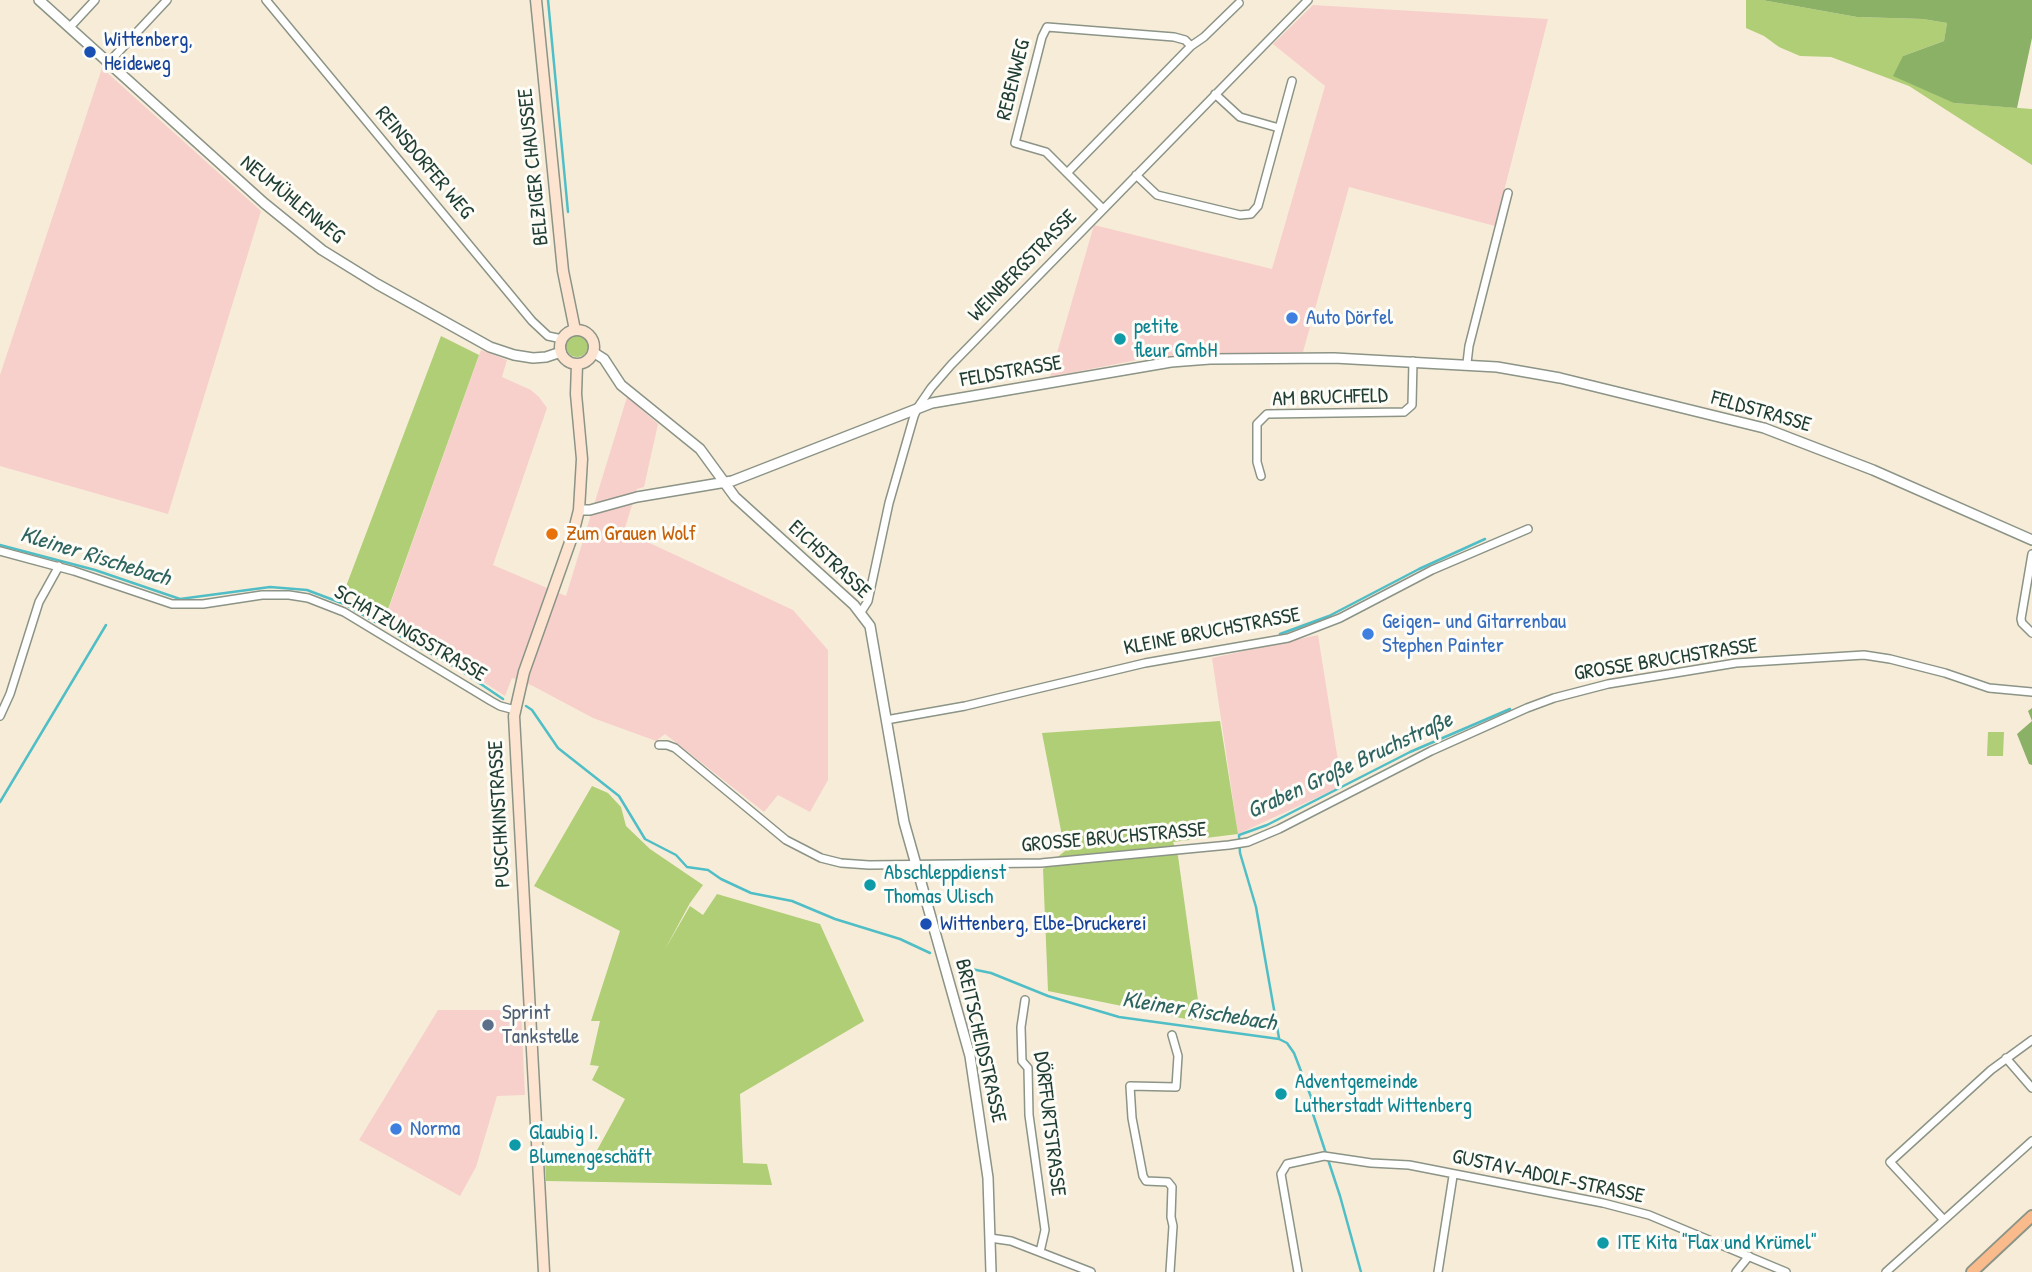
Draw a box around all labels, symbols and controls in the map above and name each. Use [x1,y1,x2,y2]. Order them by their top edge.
place label: Wittenberg, Heideweg [104,27,193,77]
street label: REBENWEG [992,37,1036,123]
marker: Wittenberg, Heideweg [82,44,98,60]
street label: BELZIGER CHAUSSEE [513,87,555,247]
street label: REINSDORFER WEG [369,101,479,225]
street label: NEUMÜHLENWEG [235,150,349,250]
street label: WEINBERGSTRASSE [963,205,1083,327]
place label: Auto Dörfel [1306,305,1393,331]
marker: Auto Dörfel [1284,310,1300,326]
place label: petite fleur GmbH [1134,314,1217,364]
marker: petite fleur GmbH [1112,331,1128,347]
street label: FELDSTRASSE [958,351,1064,393]
street label: AM BRUCHFELD [1272,383,1388,413]
street label: FELDSTRASSE [1708,386,1814,438]
street label: EICHSTRASSE [783,516,875,604]
water label: Kleiner Rischebach [17,521,173,593]
place label: Zum Grauen Wolf [566,521,696,547]
marker: Zum Grauen Wolf [544,526,560,542]
street label: SCHATZUNGSSTRASSE [329,580,491,688]
street label: KLEINE BRUCHSTRASSE [1122,603,1302,661]
place label: Geigen- und Gitarrenbau Stephen Painter [1382,609,1566,659]
marker: Geigen- und Gitarrenbau Stephen Painter [1360,626,1376,642]
street label: GROSSE BRUCHSTRASSE [1572,633,1760,687]
water label: Graben Große Bruchstraße [1243,706,1457,826]
street label: PUSCHKINSTRASSE [484,740,516,888]
street label: GROSSE BRUCHSTRASSE [1020,817,1208,859]
place label: Abschleppdienst Thomas Ulisch [884,860,1006,910]
marker: Abschleppdienst Thomas Ulisch [862,877,878,893]
place label: Wittenberg, Elbe-Druckerei [940,911,1147,937]
marker: Wittenberg, Elbe-Druckerei [918,916,934,932]
street label: BREITSCHEIDSTRASSE [949,957,1011,1125]
water label: Kleiner Rischebach [1120,986,1278,1038]
place label: Sprint Tankstelle [502,1000,579,1050]
marker: Sprint Tankstelle [480,1017,496,1033]
street label: DÖRFFURTSTRASSE [1028,1050,1070,1198]
place label: Adventgemeinde Lutherstadt Wittenberg [1295,1069,1472,1119]
marker: Adventgemeinde Lutherstadt Wittenberg [1273,1086,1289,1102]
place label: Norma [410,1116,460,1142]
place label: Glaubig I. Blumengeschäft [529,1120,652,1170]
marker: Norma [388,1121,404,1137]
marker: Glaubig I. Blumengeschäft [507,1137,523,1153]
street label: GUSTAV-ADOLF-STRASSE [1450,1144,1646,1210]
place label: ITE Kita "Flax und Krümel" [1617,1230,1817,1256]
marker: ITE Kita "Flax und Krümel" [1595,1235,1611,1251]

